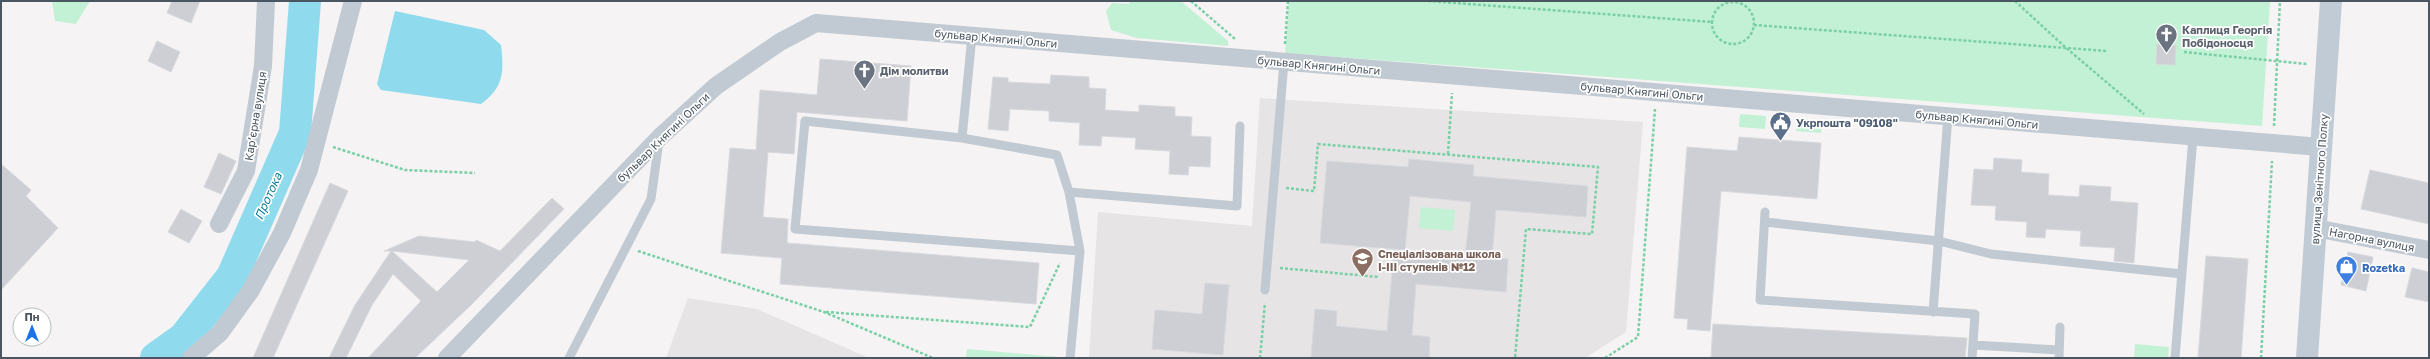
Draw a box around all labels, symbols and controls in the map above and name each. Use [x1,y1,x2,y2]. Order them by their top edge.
church icon: Каплиця Георгія Побідоносця [2153,22,2179,55]
place label: Каплиця Георгія Побідоносця [2182,23,2272,49]
street label: бульвар Княгині Ольги [934,26,1058,50]
street label: бульвар Княгині Ольги [1257,53,1381,77]
church icon: Дім молитви [851,57,877,90]
place label: Дім молитви [880,64,949,77]
street label: Карʼєрна вулиця [242,70,268,162]
street label: бульвар Княгині Ольги [1580,79,1704,103]
street label: бульвар Княгині Ольги [614,90,712,184]
street label: бульвар Княгині Ольги [1915,107,2039,131]
public building icon: Укрпошта "09108" [1767,109,1793,142]
street label: вулиця Зенітного Полку [2308,113,2330,245]
place label: Укрпошта "09108" [1796,116,1898,129]
water label: Протока [251,169,286,222]
street label: Нагорна вулиця [2328,224,2416,254]
school or university icon: Спеціалізована школа І-ІІІ ступенів №12 [1349,246,1375,279]
place label: Спеціалізована школа І-ІІІ ступенів №12 [1378,247,1501,273]
shop icon: Rozetka [2334,254,2360,287]
place label: Rozetka [2362,261,2405,274]
north arrow [12,307,52,347]
text: Пн [25,310,40,323]

